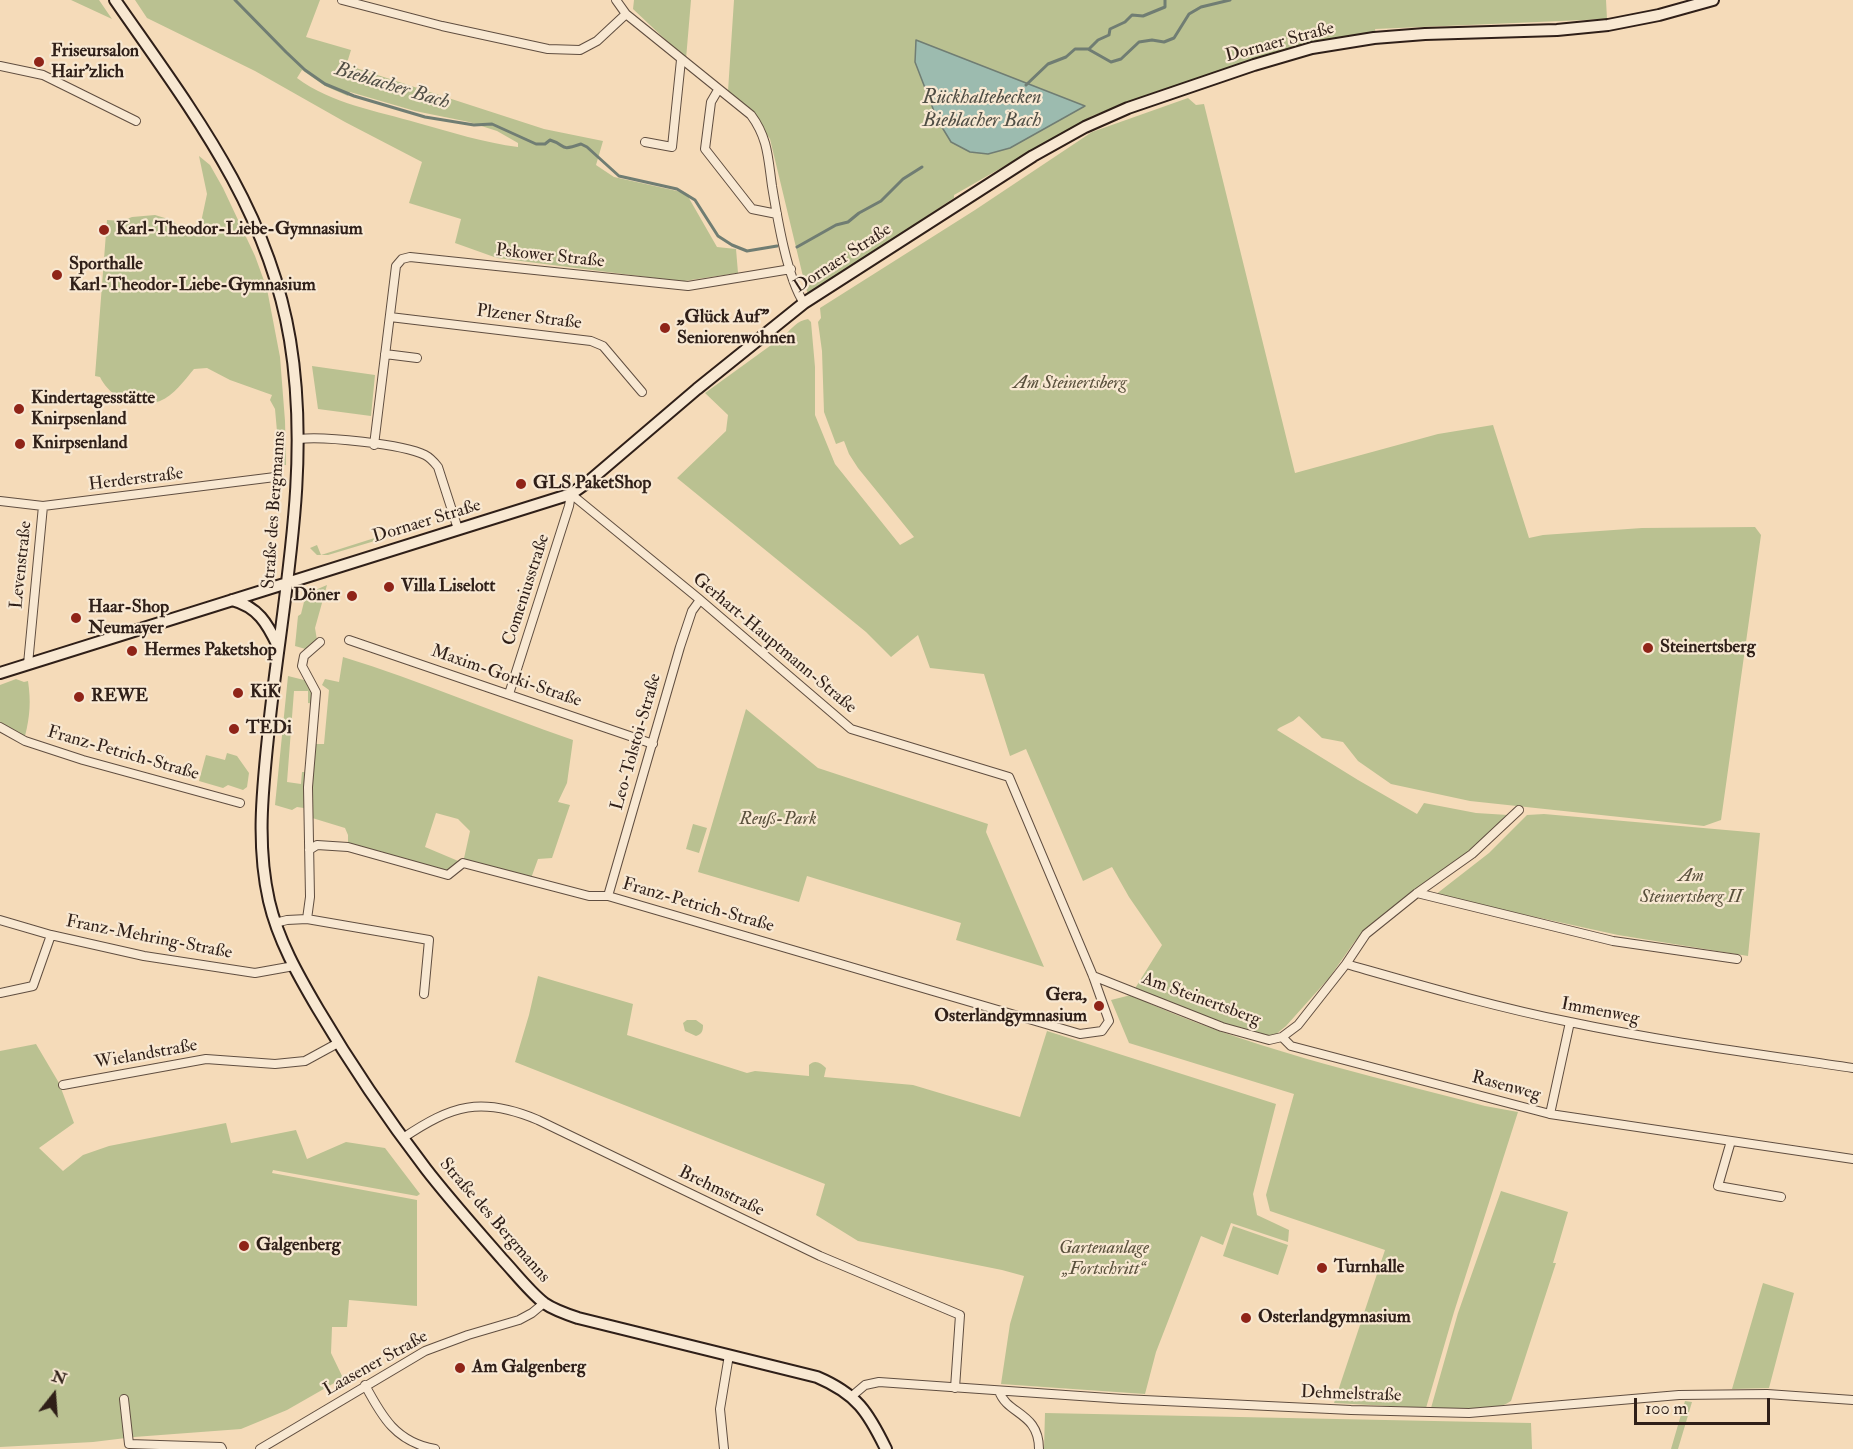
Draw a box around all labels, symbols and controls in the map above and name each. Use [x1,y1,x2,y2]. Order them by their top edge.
street label: Dornaer Straße [1223,18,1337,68]
place label: Friseursalon Hair'zlich [51,41,139,84]
marker: Friseursalon Hair'zlich [32,55,46,69]
water label: Bieblacher Bach [332,58,452,116]
water label: Rückhaltebecken Bieblacher Bach [923,87,1041,134]
place label: Karl-Theodor-Liebe-Gymnasium [116,219,363,241]
street label: Dornaer Straße [790,219,896,299]
marker: Karl-Theodor-Liebe-Gymnasium [97,223,111,237]
street label: Pskower Straße [494,241,606,273]
place label: Sporthalle Karl-Theodor-Liebe-Gymnasium [69,254,316,296]
marker: Sporthalle Karl-Theodor-Liebe-Gymnasium [50,268,64,282]
street label: Plzener Straße [475,301,583,335]
place label: „Glück Auf" Seniorenwohnen [677,307,796,350]
marker: „Glück Auf" Seniorenwohnen [658,321,672,335]
park label: Am Steinertsberg [1013,373,1127,395]
place label: Kindertagesstätte Knirpsenland [31,388,155,430]
marker: Kindertagesstätte Knirpsenland [12,402,26,416]
street label: Straße des Bergmanns [259,430,291,590]
place label: Knirpsenland [32,433,128,455]
marker: Knirpsenland [13,437,27,451]
street label: Herderstraße [87,463,185,497]
place label: GLS PaketShop [533,473,651,495]
marker: GLS PaketShop [514,477,528,491]
street label: Dornaer Straße [370,495,484,549]
street label: Levenstraße [7,520,37,610]
street label: Comeniusstraße [499,531,555,649]
street label: Gerhart-Hauptmann-Straße [688,569,860,719]
place label: Villa Liselott [401,576,495,598]
marker: Villa Liselott [382,580,396,594]
place label: Döner [293,585,340,607]
marker: Döner [345,589,359,603]
place label: Haar-Shop Neumayer [88,597,169,640]
marker: Haar-Shop Neumayer [69,611,83,625]
place label: Steinertsberg [1660,637,1756,659]
place label: Hermes Paketshop [144,640,277,662]
street label: Maxim-Gorki-Straße [428,641,584,713]
marker: Steinertsberg [1641,641,1655,655]
marker: Hermes Paketshop [125,644,139,658]
street label: Leo-Tolstoi-Straße [607,671,667,813]
place label: KiK [250,682,280,704]
place label: REWE [91,686,148,708]
marker: KiK [231,686,245,700]
marker: REWE [72,690,86,704]
place label: TEDi [246,718,292,740]
street label: Franz-Petrich-Straße [45,722,201,786]
marker: TEDi [227,722,241,736]
park label: Reuß-Park [739,809,817,831]
park label: Am Steinertsberg II [1640,866,1742,908]
street label: Franz-Petrich-Straße [620,874,776,938]
street label: Franz-Mehring-Straße [64,911,234,965]
street label: Am Steinertsberg [1139,969,1263,1031]
place label: Gera, Osterlandgymnasium [934,985,1087,1028]
street label: Immenweg [1559,994,1641,1030]
marker: Gera, Osterlandgymnasium [1092,999,1106,1013]
street label: Wielandstraße [93,1035,199,1075]
street label: Rasenweg [1469,1067,1543,1107]
street label: Straße des Bergmanns [434,1154,554,1288]
street label: Brehmstraße [675,1162,767,1222]
place label: Galgenberg [256,1235,341,1257]
park label: Gartenanlage „Fortschritt“ [1059,1238,1149,1280]
marker: Galgenberg [237,1239,251,1253]
place label: Turnhalle [1334,1257,1404,1279]
marker: Turnhalle [1315,1261,1329,1275]
place label: Osterlandgymnasium [1258,1307,1411,1329]
marker: Osterlandgymnasium [1239,1311,1253,1325]
street label: Laasener Straße [320,1326,432,1402]
place label: Am Galgenberg [472,1357,586,1379]
marker: Am Galgenberg [453,1361,467,1375]
north arrow [24,1365,84,1425]
text: N [49,1366,69,1389]
street label: Dehmelstraße [1300,1382,1402,1408]
scale bar [1637,1386,1774,1424]
text: 100 m [1645,1397,1688,1420]

